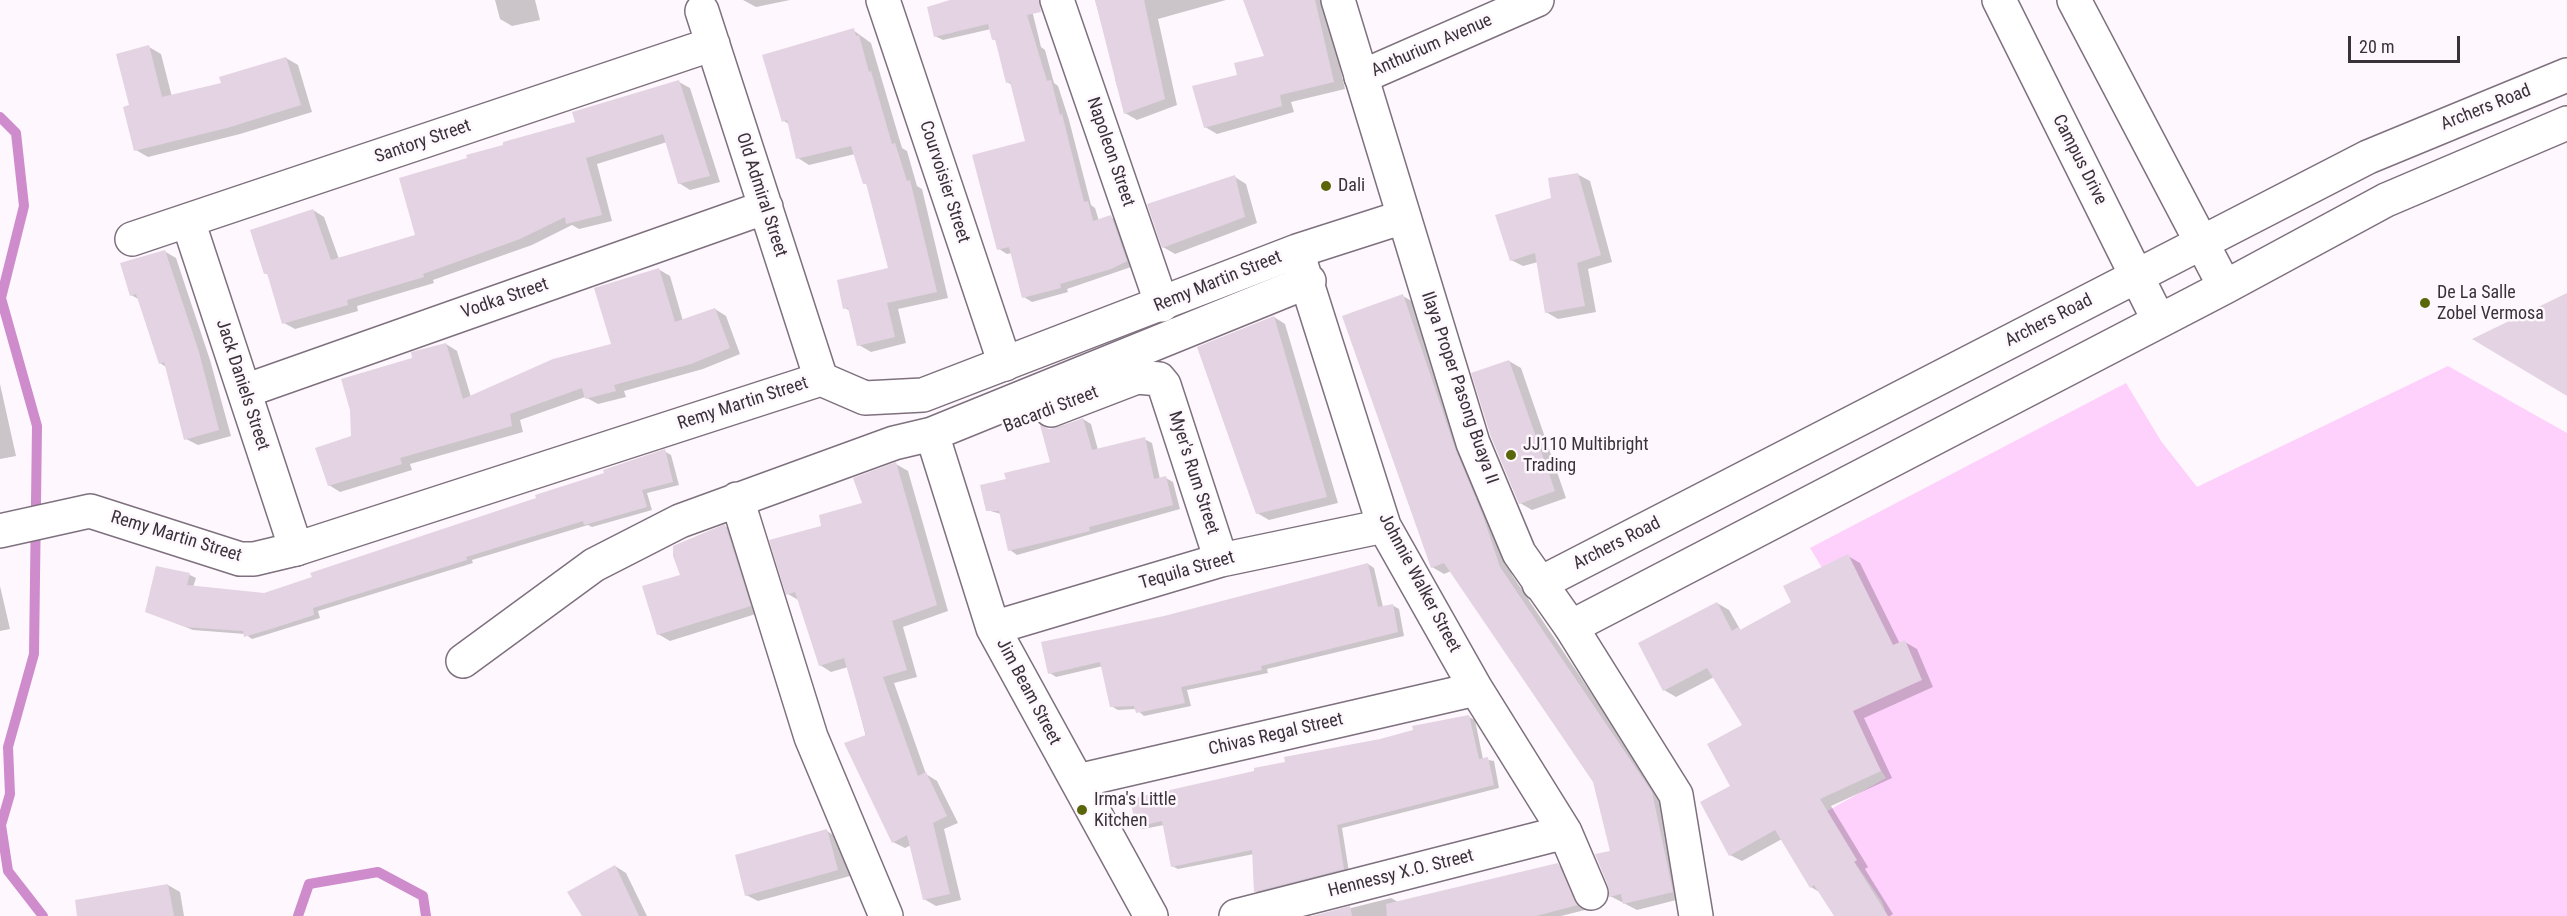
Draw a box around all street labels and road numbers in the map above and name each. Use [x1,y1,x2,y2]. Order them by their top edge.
street label: Anthurium Avenue [1368,10,1496,82]
street label: Archers Road [2438,80,2534,136]
street label: Napoleon Street [1081,94,1139,210]
street label: Campus Drive [2047,111,2111,209]
street label: Santory Street [372,115,474,169]
street label: Courvoisier Street [914,118,974,246]
street label: Old Admiral Street [731,130,791,260]
street label: Remy Martin Street [1151,247,1285,317]
street label: Vodka Street [459,274,551,324]
street label: Ilaya Proper Pasong Buaya II [1416,289,1502,487]
street label: Archers Road [2002,290,2096,352]
street label: Jack Daniels Street [211,317,273,453]
street label: Remy Martin Street [675,373,811,435]
street label: Bacardi Street [1000,382,1102,438]
street label: Myer's Rum Street [1163,409,1223,537]
street label: Remy Martin Street [108,507,244,567]
street label: Johnnie Walker Street [1373,510,1465,656]
street label: Archers Road [1570,513,1664,575]
street label: Tequila Street [1137,547,1237,595]
street label: Jim Beam Street [991,635,1065,749]
street label: Chivas Regal Street [1207,709,1345,761]
street label: Hennessy X.O. Street [1326,845,1476,903]

